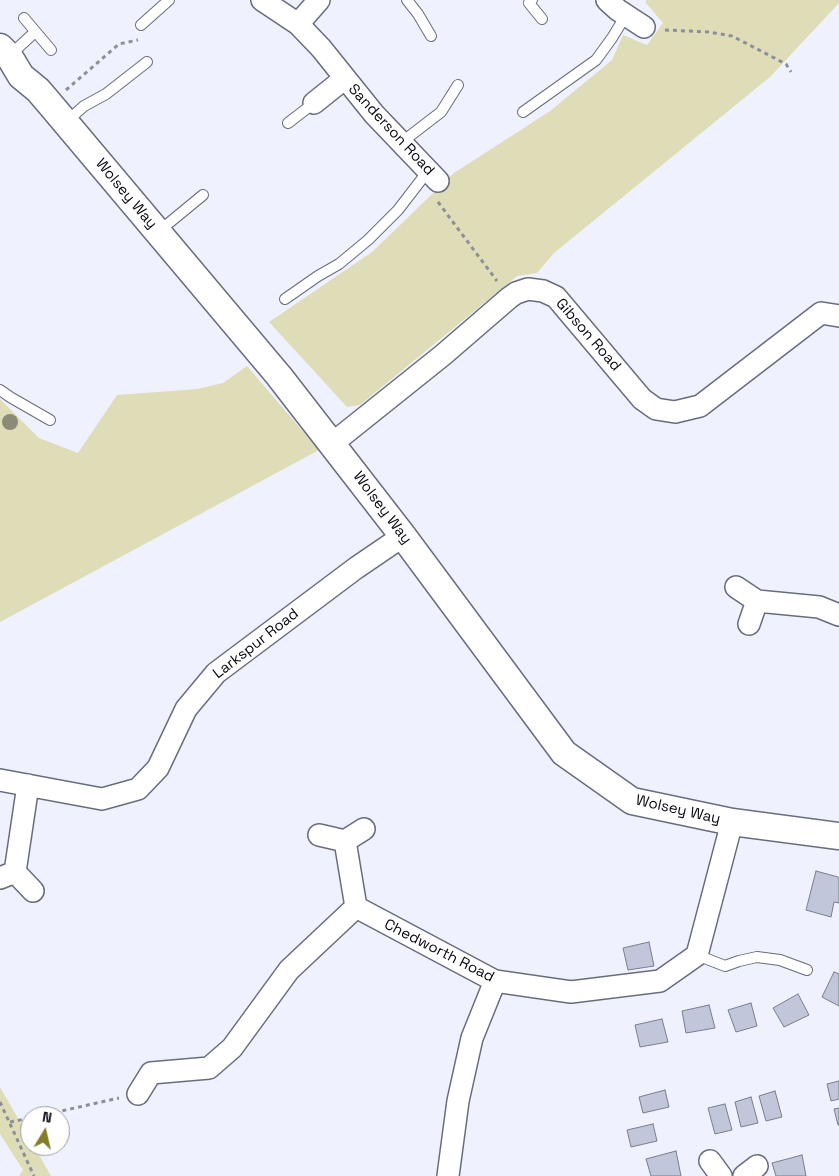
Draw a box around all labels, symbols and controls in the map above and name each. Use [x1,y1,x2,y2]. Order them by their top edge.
street label: Sanderson Road [344,81,438,179]
street label: Wolsey Way [91,155,161,233]
street label: Gibson Road [552,295,624,375]
street label: Wolsey Way [349,468,415,548]
street label: Larkspur Road [210,605,302,683]
street label: Wolsey Way [634,792,722,828]
street label: Chedworth Road [381,916,497,986]
north arrow [20,1106,70,1156]
text: N [41,1108,53,1127]

